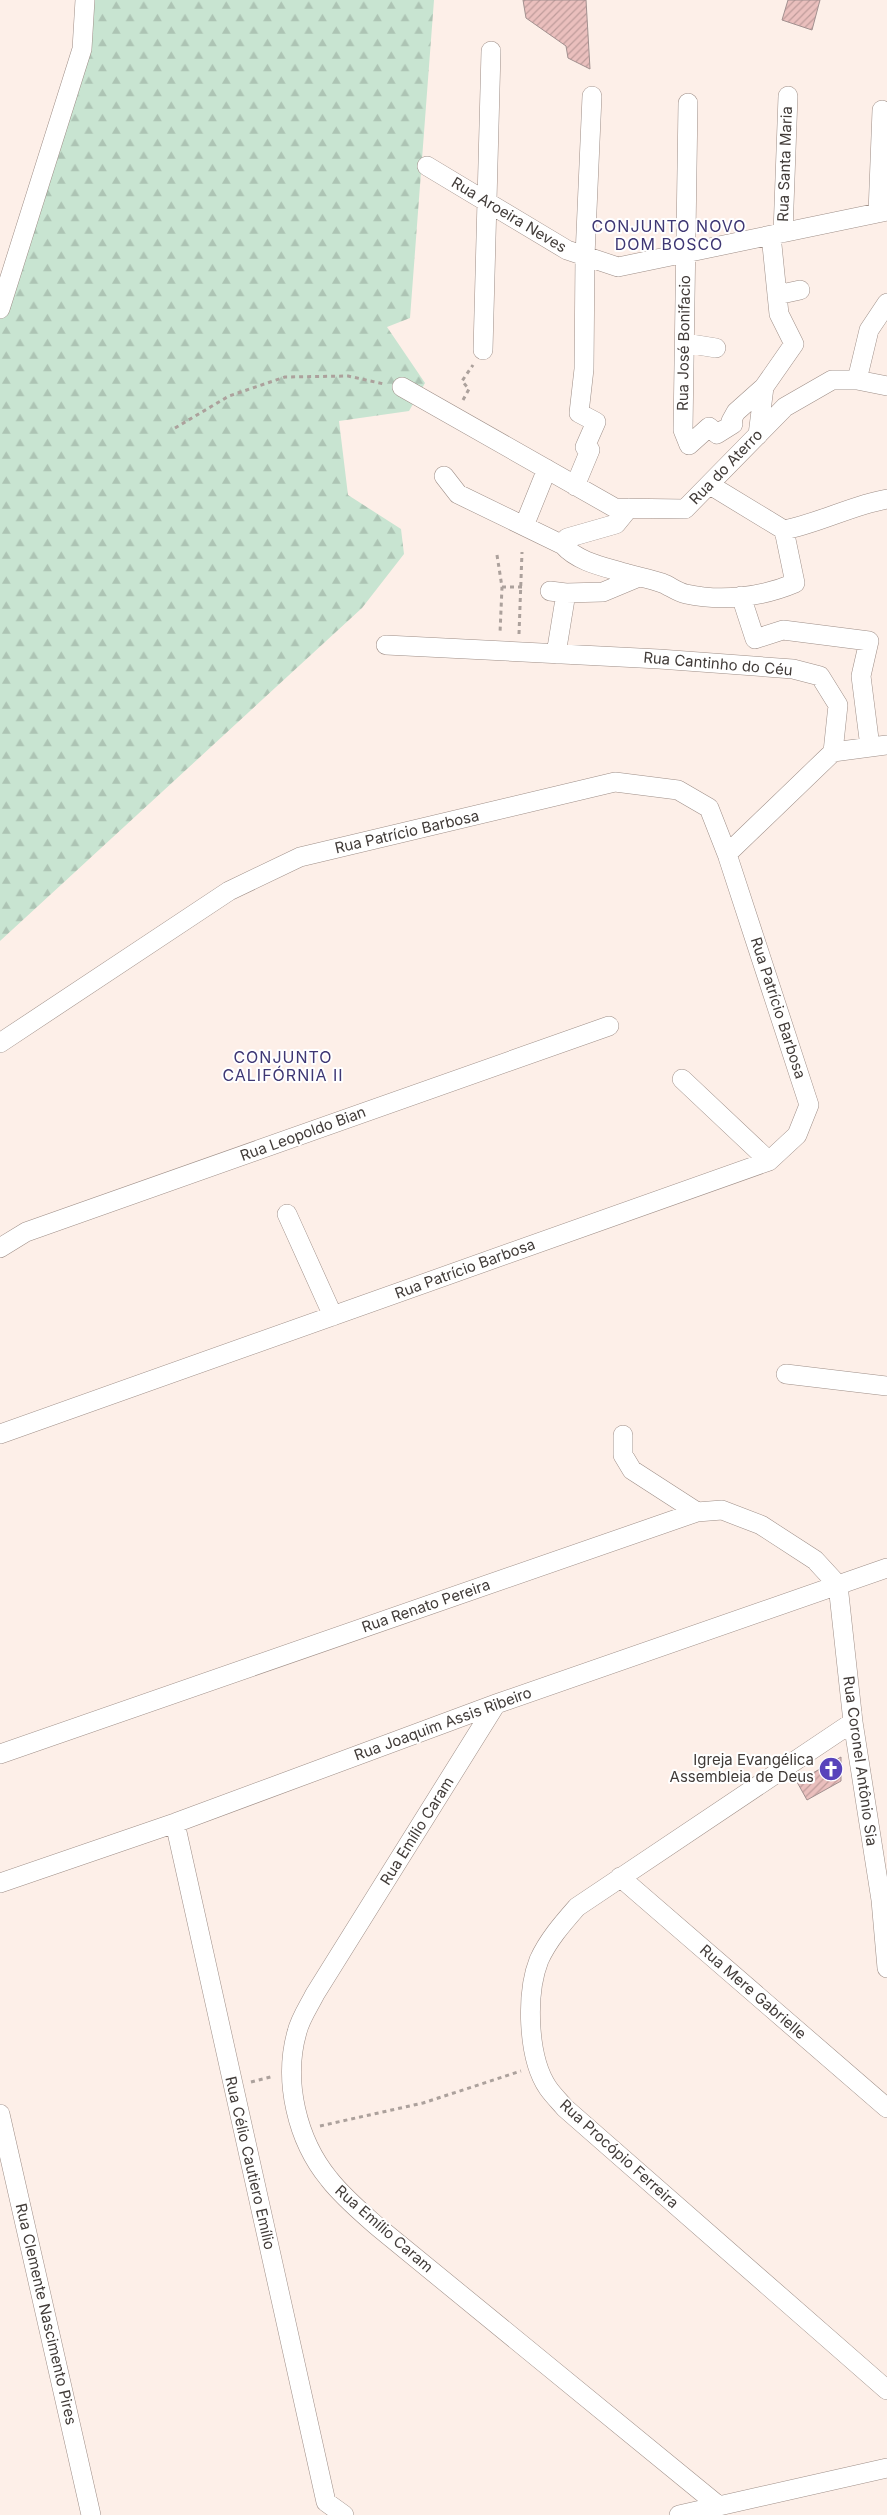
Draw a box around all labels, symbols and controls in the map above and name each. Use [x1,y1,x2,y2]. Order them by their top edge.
street label: Rua Santa Maria [773,106,796,222]
street label: Rua Aroeira Neves [448,173,570,257]
district label: CONJUNTO NOVO DOM BOSCO [591,216,747,254]
street label: Rua José Bonifacio [673,275,694,411]
street label: Rua do Aterro [685,425,766,508]
street label: Rua Cantinho do Céu [643,648,794,679]
street label: Rua Patrício Barbosa [333,806,481,857]
street label: Rua Patrício Barbosa [747,935,810,1081]
district label: CONJUNTO CALIFÓRNIA II [222,1047,344,1085]
street label: Rua Leopoldo Bian [237,1102,368,1165]
street label: Rua Patrício Barbosa [392,1234,537,1303]
street label: Rua Renato Pereira [359,1575,493,1636]
street label: Rua Coronel Antônio Sia [839,1675,882,1847]
street label: Rua Joaquim Assis Ribeiro [351,1683,534,1765]
place label: Igreja Evangélica Assembleia de Deus [670,1750,814,1786]
church icon: Igreja Evangélica Assembleia de Deus [818,1756,844,1782]
street label: Rua Emílio Caram [376,1773,457,1888]
street label: Rua Mere Gabrielle [696,1940,810,2043]
street label: Rua Célio Cautiero Emílio [221,2074,280,2252]
street label: Rua Procópio Ferreira [556,2095,683,2212]
street label: Rua Emílio Caram [331,2181,437,2276]
street label: Rua Clemente Nascimento Pires [12,2201,81,2427]

